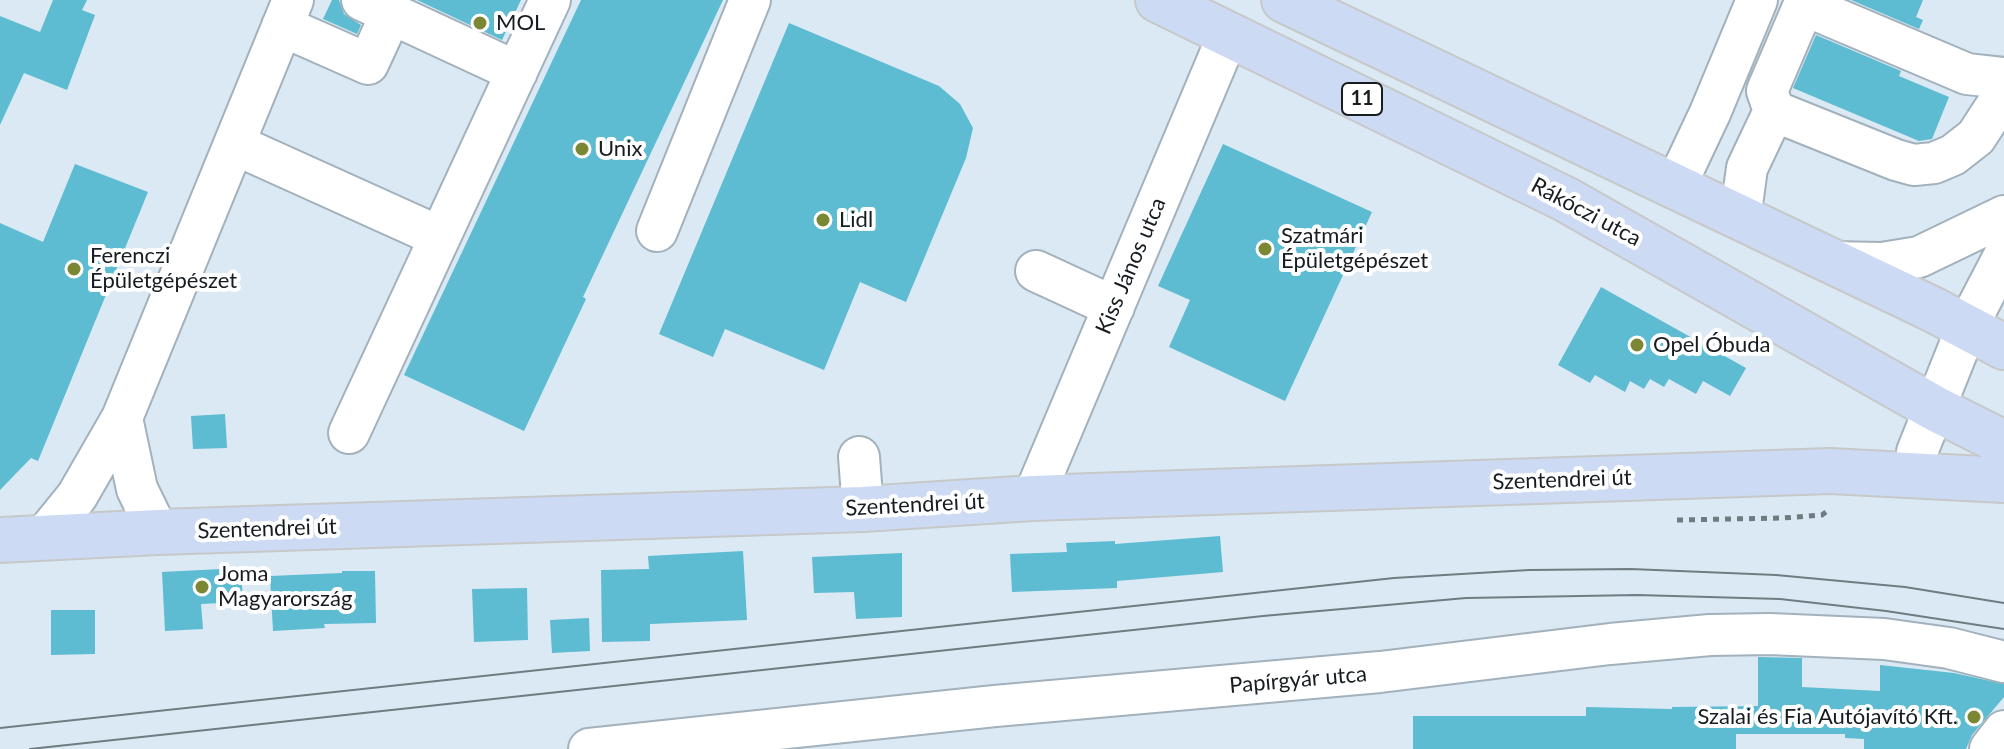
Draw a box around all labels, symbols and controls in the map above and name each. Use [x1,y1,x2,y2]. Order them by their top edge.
place label: MOL [496,10,545,36]
marker: MOL [471,14,489,32]
road number: 11 [1342,83,1382,115]
place label: Unix [598,136,642,162]
marker: Unix [573,140,591,158]
street label: Rákóczi utca [1527,172,1645,252]
street label: Kiss János utca [1090,194,1172,338]
place label: Lidl [839,207,873,233]
marker: Lidl [814,211,832,229]
place label: Szatmári Épületgépészet [1281,223,1428,274]
marker: Szatmári Épületgépészet [1256,240,1274,258]
place label: Ferenczi Épületgépészet [90,243,237,294]
marker: Ferenczi Épületgépészet [65,260,83,278]
place label: Opel Óbuda [1653,332,1770,358]
marker: Opel Óbuda [1628,336,1646,354]
street label: Szentendrei út [1492,464,1632,496]
street label: Szentendrei út [845,488,985,522]
street label: Szentendrei út [197,513,337,545]
place label: Joma Magyarország [218,561,352,612]
marker: Joma Magyarország [193,578,211,596]
street label: Papírgyár utca [1228,661,1368,699]
place label: Szalai és Fia Autójavító Kft. [1697,704,1958,730]
marker: Szalai és Fia Autójavító Kft. [1965,708,1983,726]

